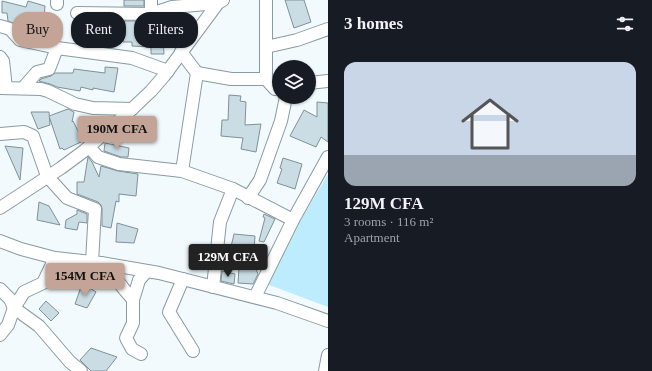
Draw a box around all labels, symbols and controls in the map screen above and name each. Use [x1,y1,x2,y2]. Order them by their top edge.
chip: Buy [12,12,63,48]
chip: Rent [71,12,126,48]
chip: Filters [134,12,198,48]
icon: filters [614,13,636,35]
text: 3 homes [344,14,403,33]
map controls [272,60,316,104]
button: layers [272,60,316,104]
icon: home [454,88,526,160]
pin: 190M CFA [76,116,158,150]
text: 190M CFA [87,121,147,136]
text: 129M CFA [344,194,423,213]
text: 3 rooms · 116 m² [344,214,433,229]
text: Apartment [344,230,400,245]
pin: 129M CFA [187,244,269,278]
text: 129M CFA [198,249,258,264]
pin: 154M CFA [44,263,126,297]
text: 154M CFA [55,268,115,283]

